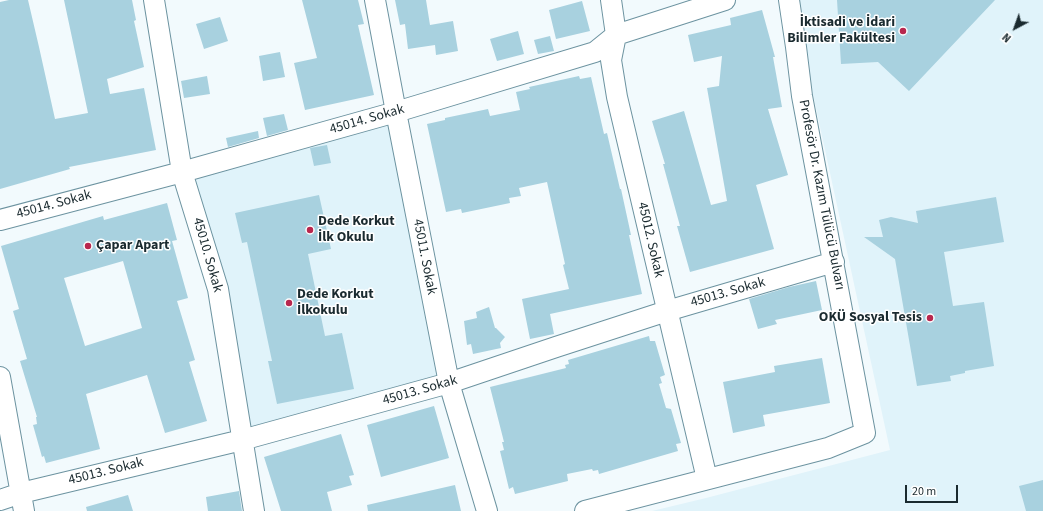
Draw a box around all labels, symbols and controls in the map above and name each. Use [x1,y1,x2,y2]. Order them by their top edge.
north arrow [995,8,1035,48]
place label: İktisadi ve İdari Bilimler Fakültesi [787,15,895,48]
marker: İktisadi ve İdari Bilimler Fakültesi [898,26,908,36]
text: N [999,29,1014,46]
street label: Profesör Dr. Kazım Tülücü Bulvarı [794,98,848,292]
street label: 45014. Sokak [328,101,406,139]
street label: 45014. Sokak [15,187,93,223]
street label: 45012. Sokak [633,201,667,279]
place label: Dede Korkut İlk Okulu [318,214,395,246]
street label: 45010. Sokak [188,216,226,294]
street label: 45011. Sokak [408,218,440,296]
marker: Dede Korkut İlk Okulu [305,225,315,235]
place label: Çapar Apart [96,238,169,254]
marker: Çapar Apart [83,241,93,251]
street label: 45013. Sokak [689,274,767,312]
place label: Dede Korkut İlkokulu [297,287,374,320]
marker: Dede Korkut İlkokulu [284,298,294,308]
place label: OKÜ Sosyal Tesis [819,310,922,326]
marker: OKÜ Sosyal Tesis [925,313,935,323]
street label: 45013. Sokak [381,372,459,410]
street label: 45013. Sokak [67,455,145,489]
scale bar [907,477,960,503]
text: 20 m [912,483,936,500]

